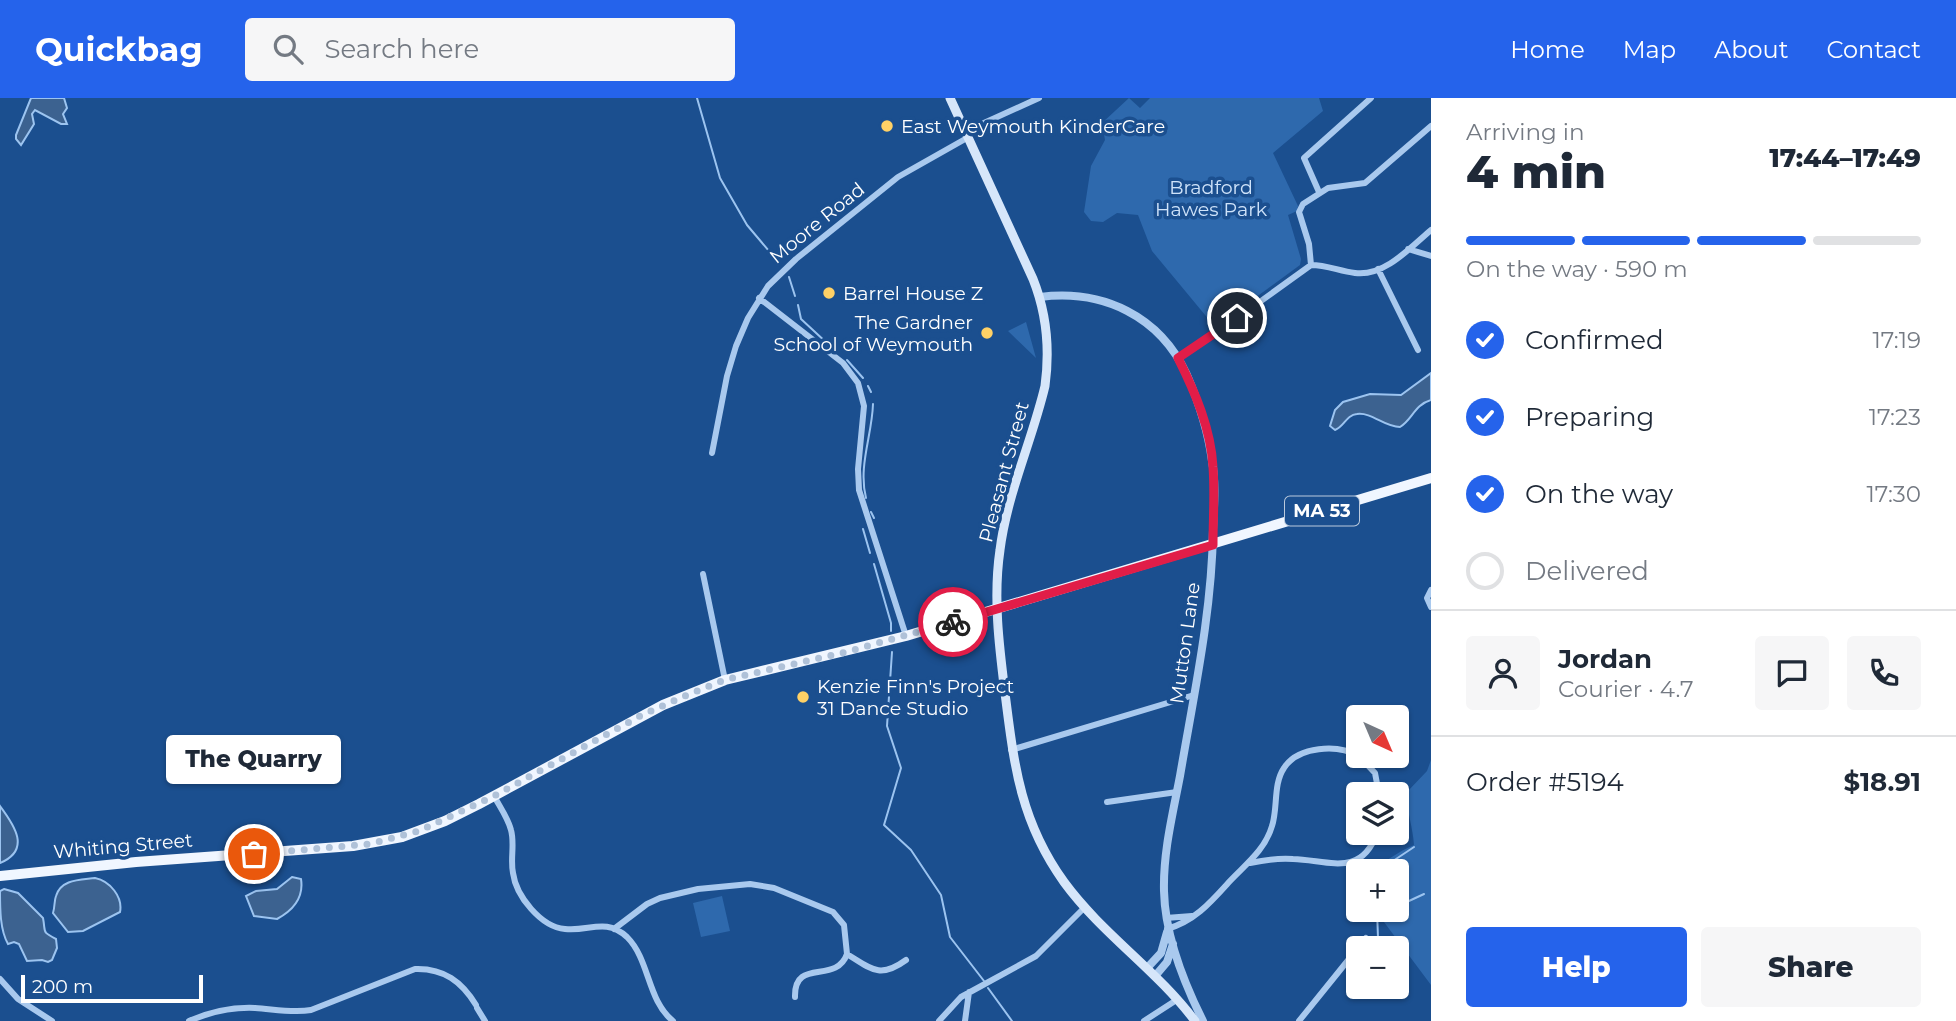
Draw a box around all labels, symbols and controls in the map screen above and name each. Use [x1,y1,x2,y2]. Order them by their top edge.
search box [245,18,735,81]
text: Quickbag [35,29,203,69]
icon: search [269,30,307,68]
text: Search here [325,33,479,65]
text: Home [1510,35,1585,64]
text: Map [1623,35,1676,64]
text: About [1714,35,1788,64]
text: Contact [1826,35,1921,64]
place label: East Weymouth KinderCare [901,115,1165,138]
marker: East Weymouth KinderCare [879,118,895,134]
text: Arriving in [1466,118,1585,146]
text: 17:44–17:49 [1769,142,1921,174]
text: 4 min [1466,143,1606,200]
park label: Bradford Hawes Park [1155,176,1268,221]
street label: Moore Road [765,178,869,268]
text: On the way · 590 m [1466,255,1688,283]
place label: Barrel House Z [843,282,983,305]
marker: Barrel House Z [821,285,837,301]
pin [1207,288,1267,348]
icon: home [1218,299,1256,337]
place label: The Gardner School of Weymouth [774,311,973,356]
icon: check [1466,321,1504,359]
text: Confirmed [1525,324,1664,356]
marker: The Gardner School of Weymouth [979,325,995,341]
text: 17:19 [1872,326,1921,354]
icon: check [1466,398,1504,436]
street label: Pleasant Street [974,399,1034,545]
text: Preparing [1525,401,1654,433]
text: 17:23 [1869,403,1921,431]
icon: check [1466,475,1504,513]
text: On the way [1525,478,1673,510]
text: 17:30 [1867,480,1921,508]
road number: MA 53 [1285,496,1359,526]
text: Delivered [1525,555,1649,587]
street label: Mutton Lane [1165,581,1205,705]
courier [918,587,988,657]
icon: bike [934,603,972,641]
button: person [1466,636,1540,710]
button: chat [1755,636,1829,710]
button: phone [1847,636,1921,710]
text: Jordan [1558,643,1652,675]
place label: Kenzie Finn's Project 31 Dance Studio [817,675,1015,720]
text: Courier · 4.7 [1558,675,1694,703]
marker: Kenzie Finn's Project 31 Dance Studio [795,689,811,705]
north arrow [1346,705,1409,768]
map controls [1346,705,1409,999]
callout: The Quarry [166,735,342,784]
text: The Quarry [185,745,322,773]
text: Order #5194 [1466,766,1624,798]
text: $18.91 [1844,766,1921,798]
button: layers [1346,782,1409,845]
pin [224,824,284,884]
street label: Whiting Street [52,828,194,864]
icon: bag [235,835,273,873]
button: + [1346,859,1409,922]
button: Help [1466,927,1687,1007]
button: Share [1701,927,1921,1007]
button: − [1346,936,1409,999]
scale bar [21,972,203,1004]
text: 200 m [32,975,93,998]

